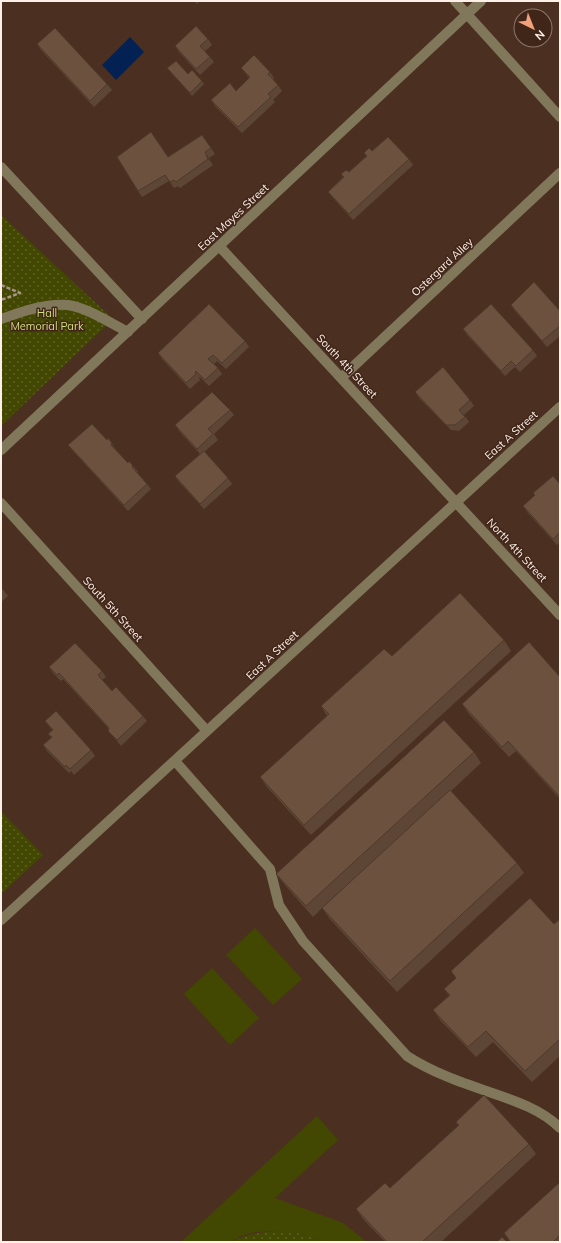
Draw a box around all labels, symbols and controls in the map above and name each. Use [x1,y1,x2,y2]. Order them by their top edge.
north arrow [513,8,553,48]
text: N [532,27,548,43]
street label: East Mayes Street [195,181,271,253]
street label: Ostergard Alley [408,235,476,299]
park label: Hall Memorial Park [10,306,84,333]
street label: South 4th Street [314,331,380,401]
street label: East A Street [482,407,540,462]
street label: North 4th Street [484,515,550,585]
street label: South 5th Street [80,574,146,645]
street label: East A Street [243,627,301,683]

